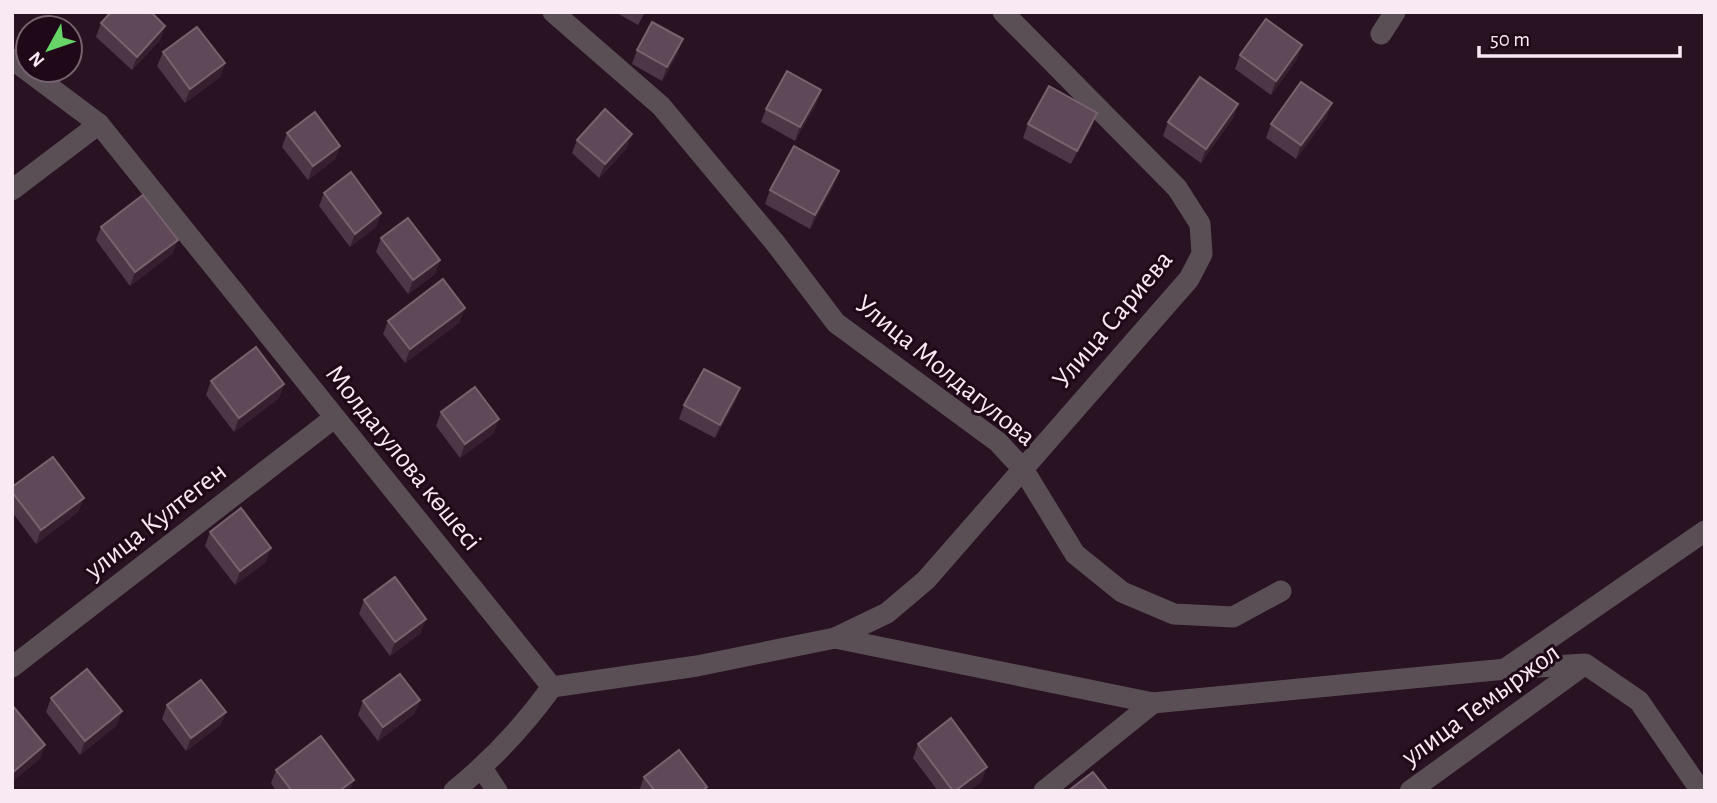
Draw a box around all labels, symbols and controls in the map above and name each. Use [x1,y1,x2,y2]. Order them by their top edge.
north arrow [14,14,84,84]
scale bar [1479,14,1680,58]
text: 50 m [1490,29,1530,50]
text: N [26,48,49,70]
street label: Улица Сариева [1048,246,1179,394]
street label: Улица Молдагулова [850,290,1041,452]
street label: Молдагулова көшесі [320,360,486,556]
street label: улица Култеген [79,457,232,585]
street label: улица Темыржол [1396,639,1565,772]

